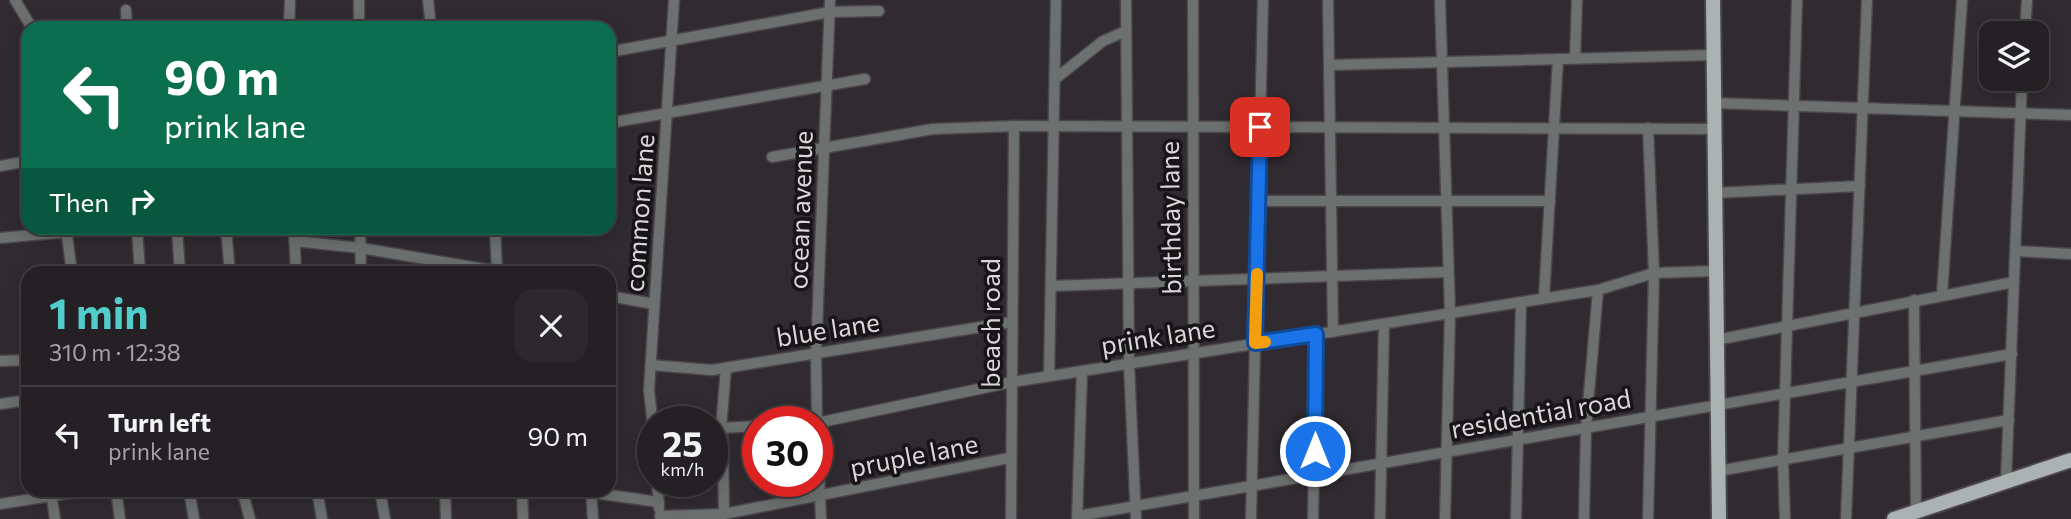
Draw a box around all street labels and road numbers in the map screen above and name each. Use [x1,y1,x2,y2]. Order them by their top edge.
street label: ocean avenue [781,130,818,290]
street label: common lane [618,133,659,293]
street label: birthday lane [1153,141,1186,295]
street label: beach road [974,258,1005,388]
street label: blue lane [774,305,882,352]
street label: prink lane [1098,311,1217,360]
street label: residential road [1448,381,1633,444]
street label: pruple lane [847,427,980,482]

